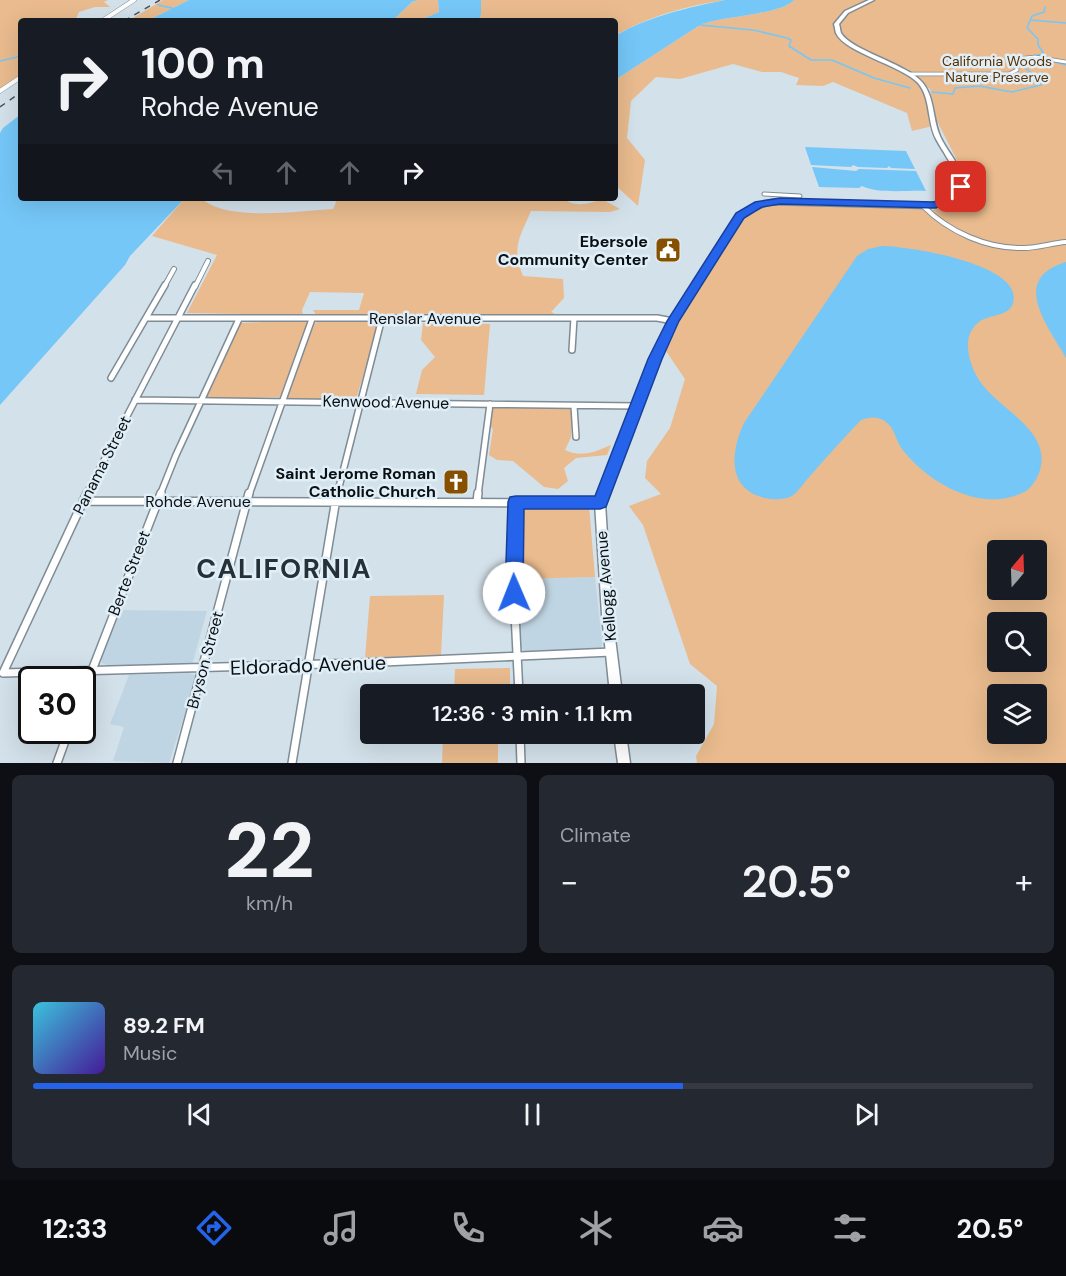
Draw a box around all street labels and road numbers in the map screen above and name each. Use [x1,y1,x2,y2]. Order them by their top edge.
street label: Renslar Avenue [369,308,481,329]
street label: Kenwood Avenue [323,390,449,414]
street label: Panama Street [68,412,136,518]
street label: Rohde Avenue [145,491,251,512]
street label: Berte Street [103,528,155,618]
street label: Kellogg Avenue [591,530,621,642]
street label: Bryson Street [182,609,228,711]
street label: Eldorado Avenue [230,649,386,681]

